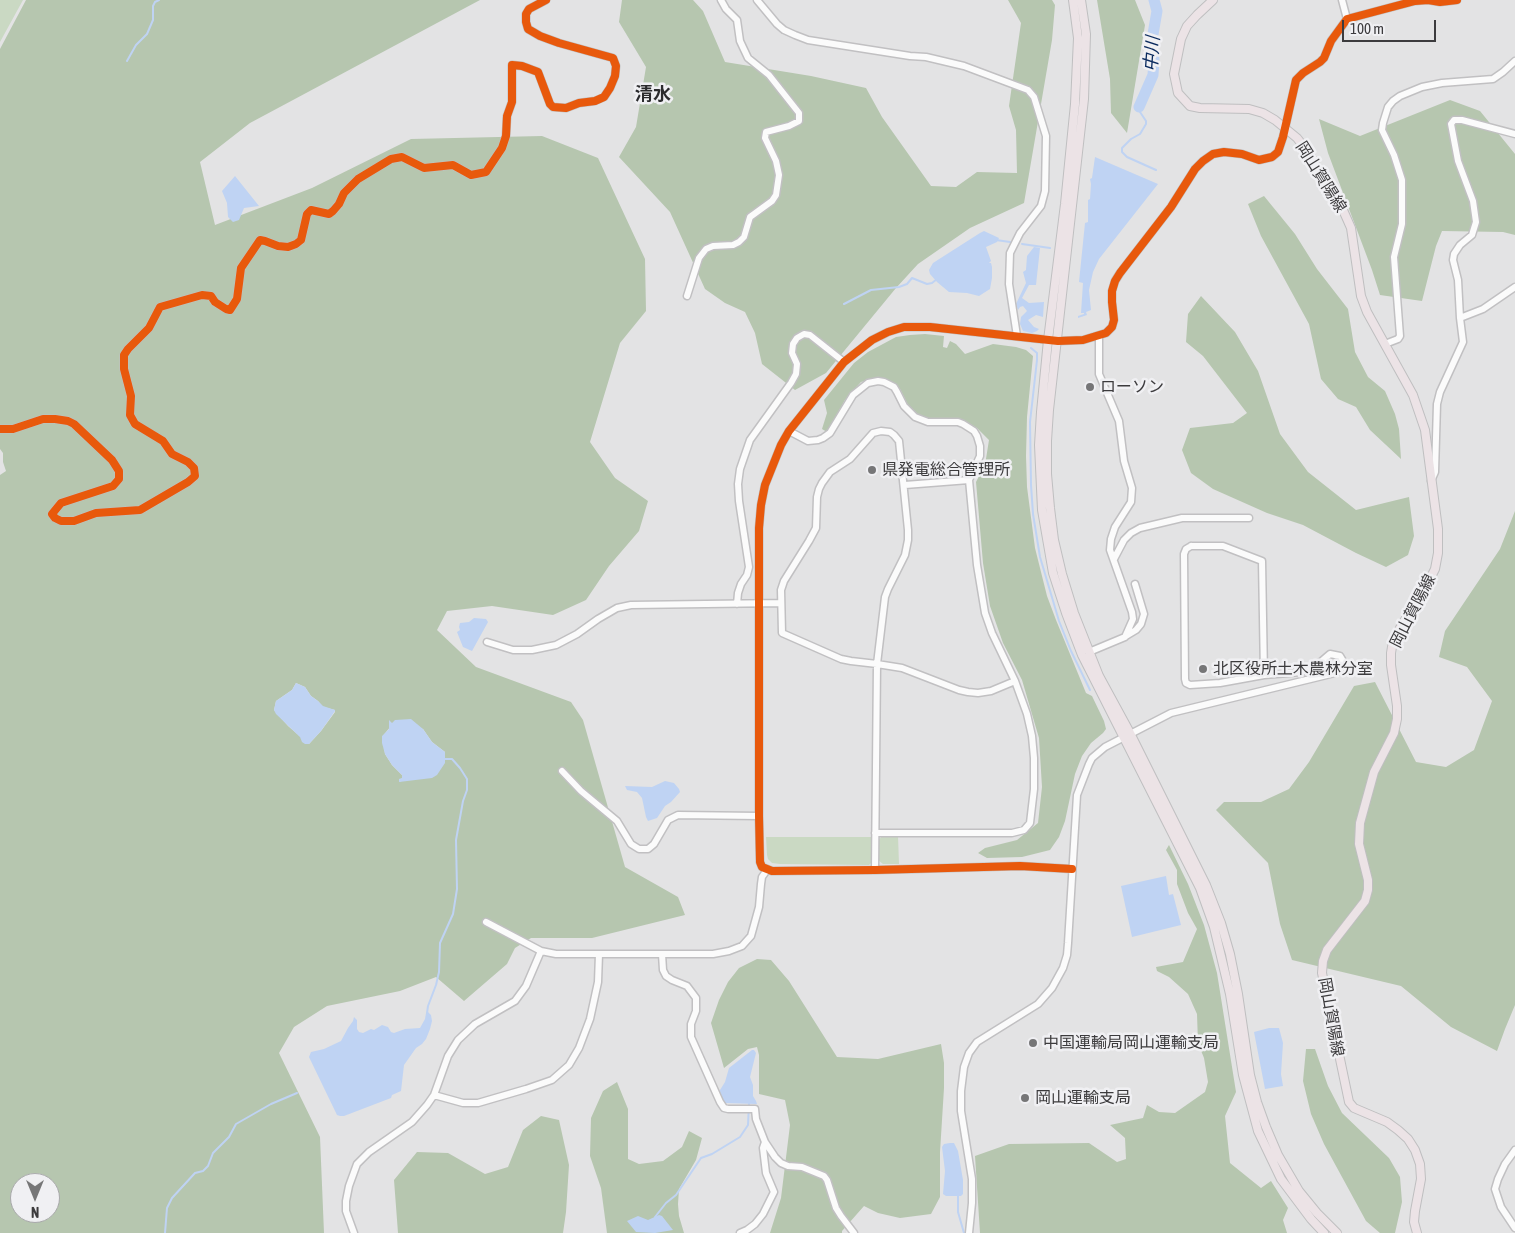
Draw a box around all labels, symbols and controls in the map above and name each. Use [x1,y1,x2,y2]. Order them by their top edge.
scale bar [1345,10,1439,42]
text: 100 m [1350,20,1384,37]
water label: 中川 [1140,35,1164,73]
district label: 清水 [635,83,671,105]
street label: 岡山賀陽線 [1292,138,1350,216]
place label: ローソン [1100,377,1164,397]
marker: ローソン [1084,381,1096,393]
place label: 県発電総合管理所 [882,460,1010,480]
marker: 県発電総合管理所 [866,464,878,476]
street label: 岡山賀陽線 [1386,571,1440,651]
place label: 北区役所土木農林分室 [1213,659,1373,679]
marker: 北区役所土木農林分室 [1197,663,1209,675]
street label: 岡山賀陽線 [1315,976,1347,1058]
place label: 中国運輸局岡山運輸支局 [1043,1033,1219,1053]
marker: 中国運輸局岡山運輸支局 [1027,1037,1039,1049]
place label: 岡山運輸支局 [1035,1088,1131,1108]
marker: 岡山運輸支局 [1019,1092,1031,1104]
north arrow [10,1173,60,1223]
text: N [31,1204,39,1220]

